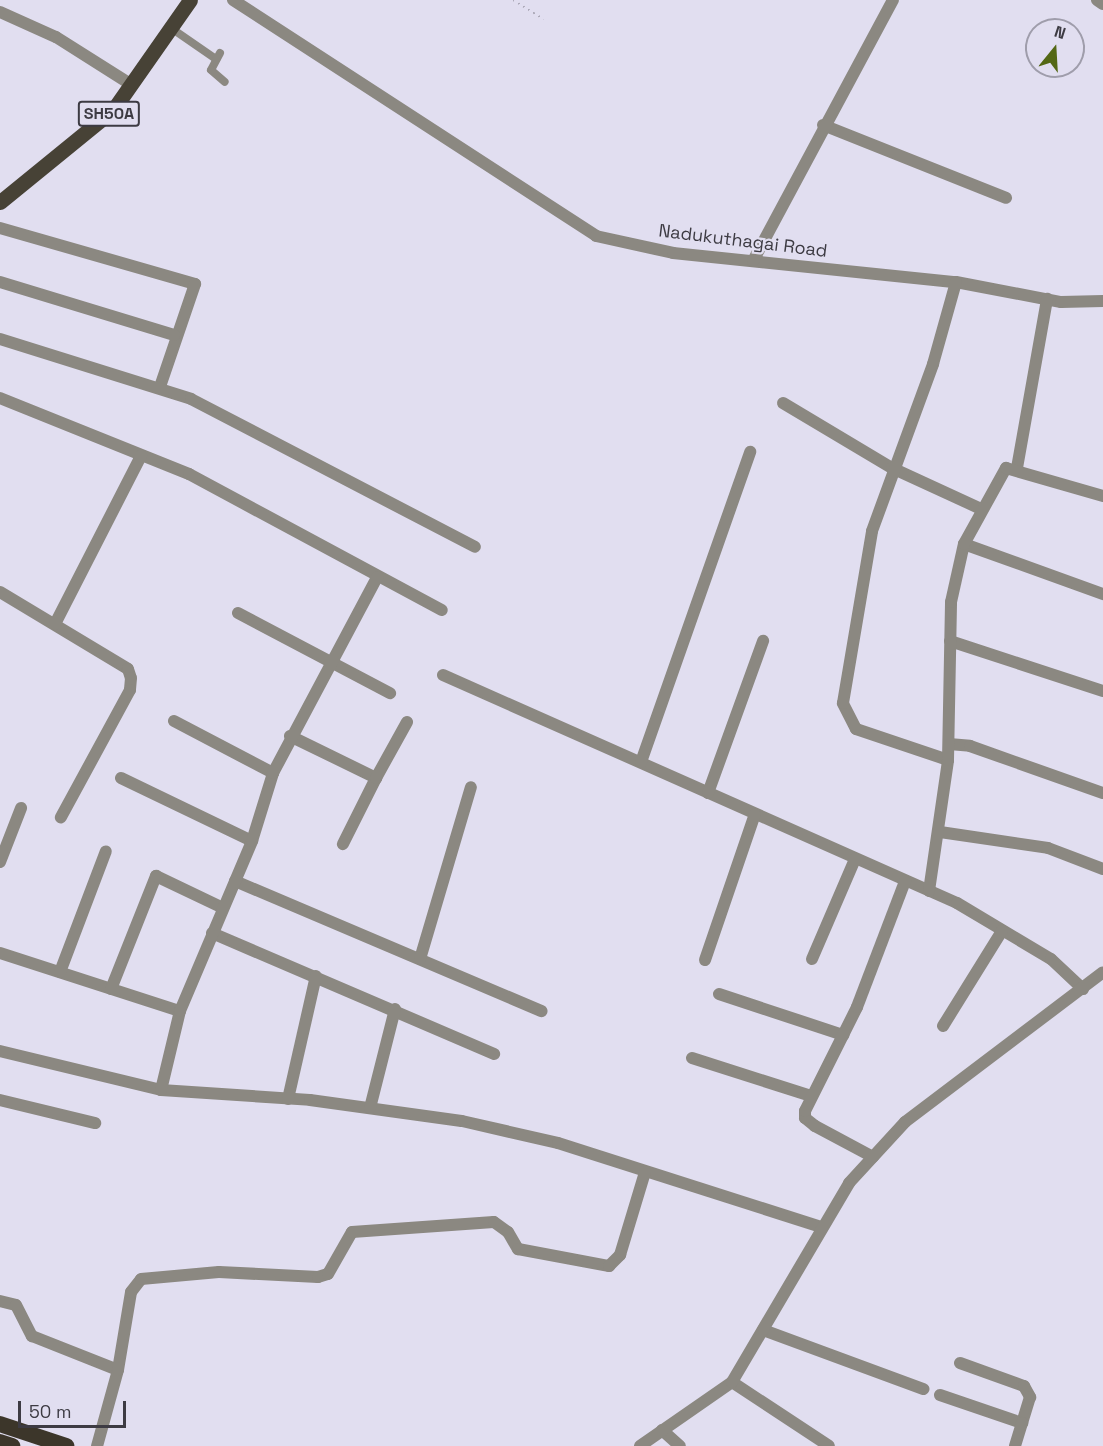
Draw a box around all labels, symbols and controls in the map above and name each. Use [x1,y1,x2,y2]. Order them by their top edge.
north arrow [1025,18,1085,78]
text: N [1052,21,1068,44]
road number: SH50A [78,101,140,127]
street label: Nadukuthagai Road [657,220,829,262]
scale bar [21,1389,129,1427]
text: 50 m [29,1400,71,1423]

